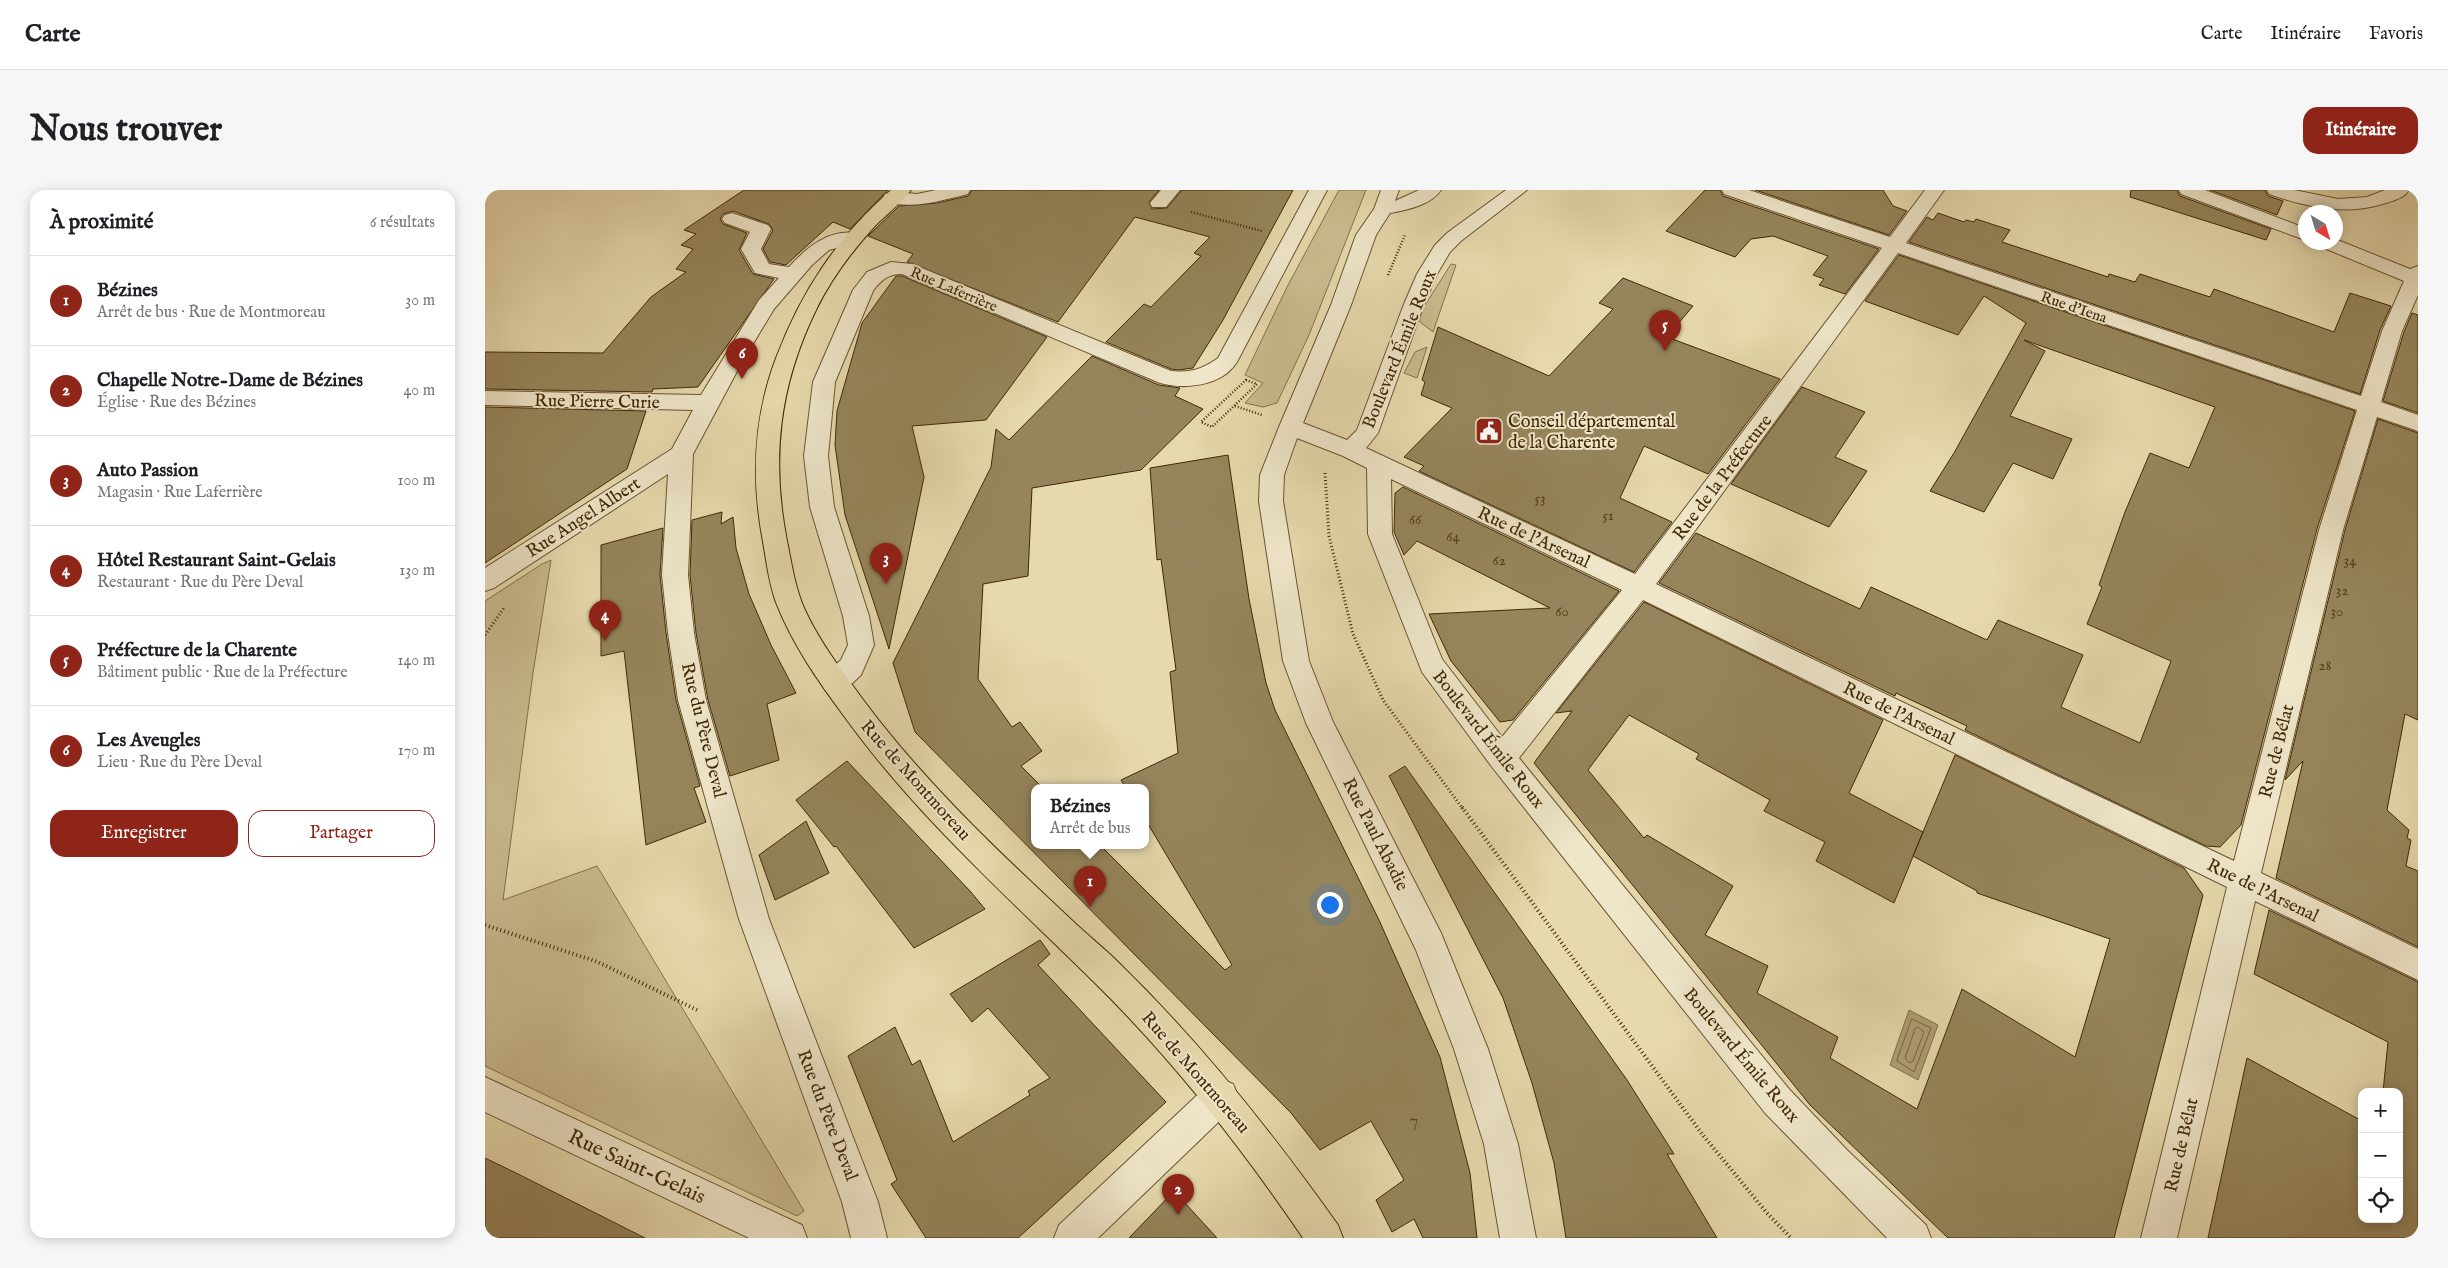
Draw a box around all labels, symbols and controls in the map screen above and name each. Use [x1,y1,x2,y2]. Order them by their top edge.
text: Carte [25,19,81,50]
text: Carte [2201,23,2243,46]
text: Itinéraire [2271,23,2341,46]
text: Favoris [2369,23,2423,46]
button: Itinéraire [2303,107,2418,154]
text: Nous trouver [30,108,222,153]
north arrow [2298,205,2343,250]
text: À proximité [50,209,153,236]
text: 6 résultats [370,213,435,233]
street label: Rue Laferrière [907,263,1000,316]
street label: Boulevard Émile Roux [1356,266,1443,432]
text: Bézines [97,279,158,303]
street label: Rue d'Iena [2038,287,2110,328]
text: 1 [63,291,69,311]
text: 30 m [405,291,435,311]
text: Arrêt de bus · Rue de Montmoreau [97,303,325,323]
pin: 5 [1649,310,1681,351]
pin: 6 [726,338,758,379]
text: Chapelle Notre-Dame de Bézines [97,369,363,393]
text: 2 [62,381,70,401]
text: 40 m [403,381,435,401]
street label: Rue Pierre Curie [534,390,660,415]
text: Église · Rue des Bézines [97,393,256,413]
street label: Rue de la Préfecture [1668,410,1778,545]
place label: Conseil départemental de la Charente [1508,411,1675,455]
public building icon: Conseil départemental de la Charente [1474,416,1504,446]
text: Auto Passion [97,459,198,483]
text: 3 [63,471,69,491]
text: 100 m [398,471,435,491]
street label: Rue Angel Albert [522,473,645,564]
text: Magasin · Rue Laferrière [97,483,263,503]
house number: 53 [1534,489,1546,508]
street label: Rue de l'Arsenal [1473,502,1593,575]
house number: 51 [1602,506,1614,525]
house number: 66 [1409,510,1422,529]
house number: 64 [1446,527,1460,546]
pin: 3 [870,543,902,584]
text: Hôtel Restaurant Saint-Gelais [97,549,336,573]
house number: 62 [1492,551,1506,570]
house number: 34 [2344,551,2357,570]
text: 4 [62,561,70,581]
text: 130 m [399,561,435,581]
text: Restaurant · Rue du Père Deval [97,573,303,593]
house number: 32 [2336,581,2348,600]
pin: 4 [589,600,621,641]
house number: 60 [1555,602,1569,621]
house number: 30 [2331,602,2343,621]
text: Préfecture de la Charente [97,639,297,663]
text: 5 [63,651,69,671]
text: 140 m [397,651,435,671]
house number: 28 [2319,656,2332,675]
street label: Rue du Père Deval [675,660,730,801]
text: Bâtiment public · Rue de la Préfecture [97,663,348,683]
street label: Boulevard Émile Roux [1427,665,1551,814]
street label: Rue de l'Arsenal [1839,677,1958,751]
street label: Rue de Bélat [2255,702,2300,801]
street label: Rue de Montmoreau [855,716,975,846]
text: Les Aveugles [97,729,200,753]
text: 6 [63,741,69,761]
text: 170 m [398,741,435,761]
text: Lieu · Rue du Père Deval [97,753,262,773]
street label: Rue Paul Abadie [1336,774,1413,895]
popup [1031,784,1149,849]
text: Bézines [1050,795,1110,819]
button: Enregistrer [50,810,238,857]
button: Partager [248,810,435,857]
text: Arrêt de bus [1050,819,1130,839]
street label: Rue de l'Arsenal [2203,854,2322,928]
pin: 1 [1074,866,1106,907]
your location [1317,892,1343,918]
street label: Boulevard Émile Roux [1678,982,1806,1128]
street label: Rue de Montmoreau [1136,1007,1254,1139]
street label: Rue du Père Deval [791,1047,862,1184]
map controls [2358,1088,2403,1223]
button: + [2358,1088,2403,1133]
street label: Rue de Bélat [2160,1096,2204,1195]
house number: 7 [1410,1110,1418,1133]
street label: Rue Saint-Gelais [563,1124,709,1211]
button: − [2358,1133,2403,1178]
pin: 2 [1162,1174,1194,1215]
button: locate [2358,1178,2403,1223]

